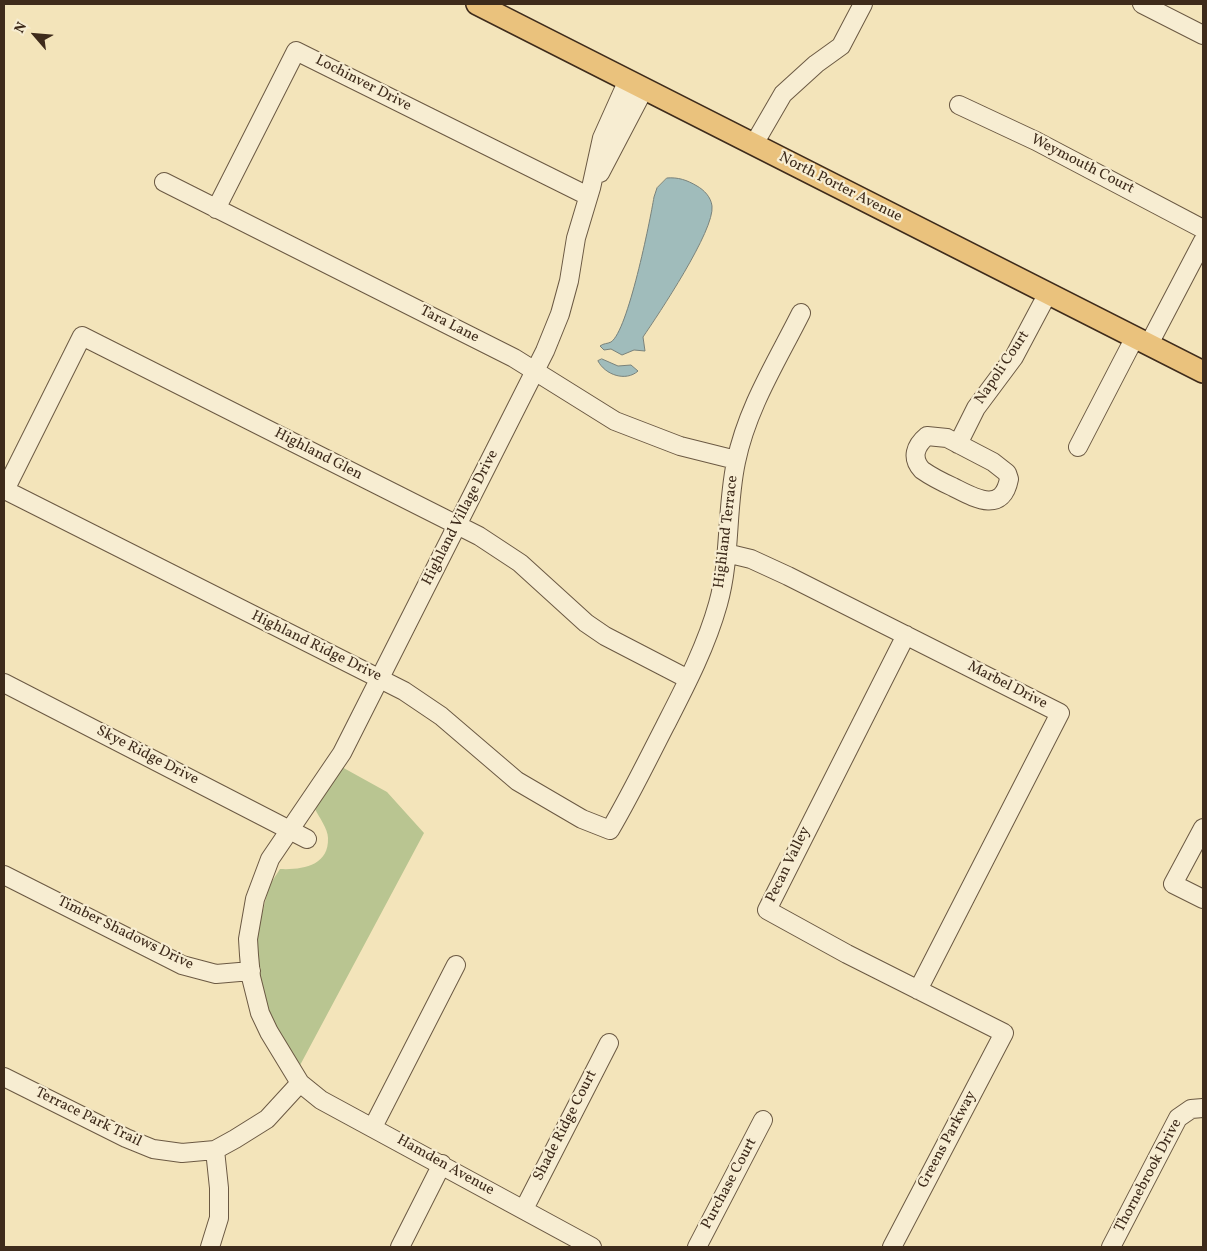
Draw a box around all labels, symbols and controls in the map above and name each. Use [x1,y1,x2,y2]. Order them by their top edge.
north arrow [10,10,60,60]
text: N [10,19,32,37]
street label: Lochinver Drive [312,52,414,116]
street label: Weymouth Court [1027,131,1137,199]
street label: North Porter Avenue [775,149,905,227]
street label: Tara Lane [416,302,482,348]
street label: Napoli Court [972,328,1034,408]
street label: Highland Glen [271,425,365,485]
street label: Highland Village Drive [419,447,503,589]
street label: Highland Terrace [711,475,743,589]
street label: Highland Ridge Drive [248,608,384,686]
street label: Marbel Drive [964,658,1050,714]
street label: Skye Ridge Drive [93,723,201,789]
street label: Pecan Valley [763,824,815,906]
street label: Timber Shadows Drive [54,893,196,975]
street label: Shade Ridge Court [530,1068,602,1184]
street label: Terrace Park Trail [32,1084,144,1152]
street label: Greens Parkway [915,1088,981,1192]
street label: Thornebrook Drive [1112,1116,1186,1236]
street label: Hamden Avenue [393,1132,497,1200]
street label: Purchase Court [698,1135,762,1233]

